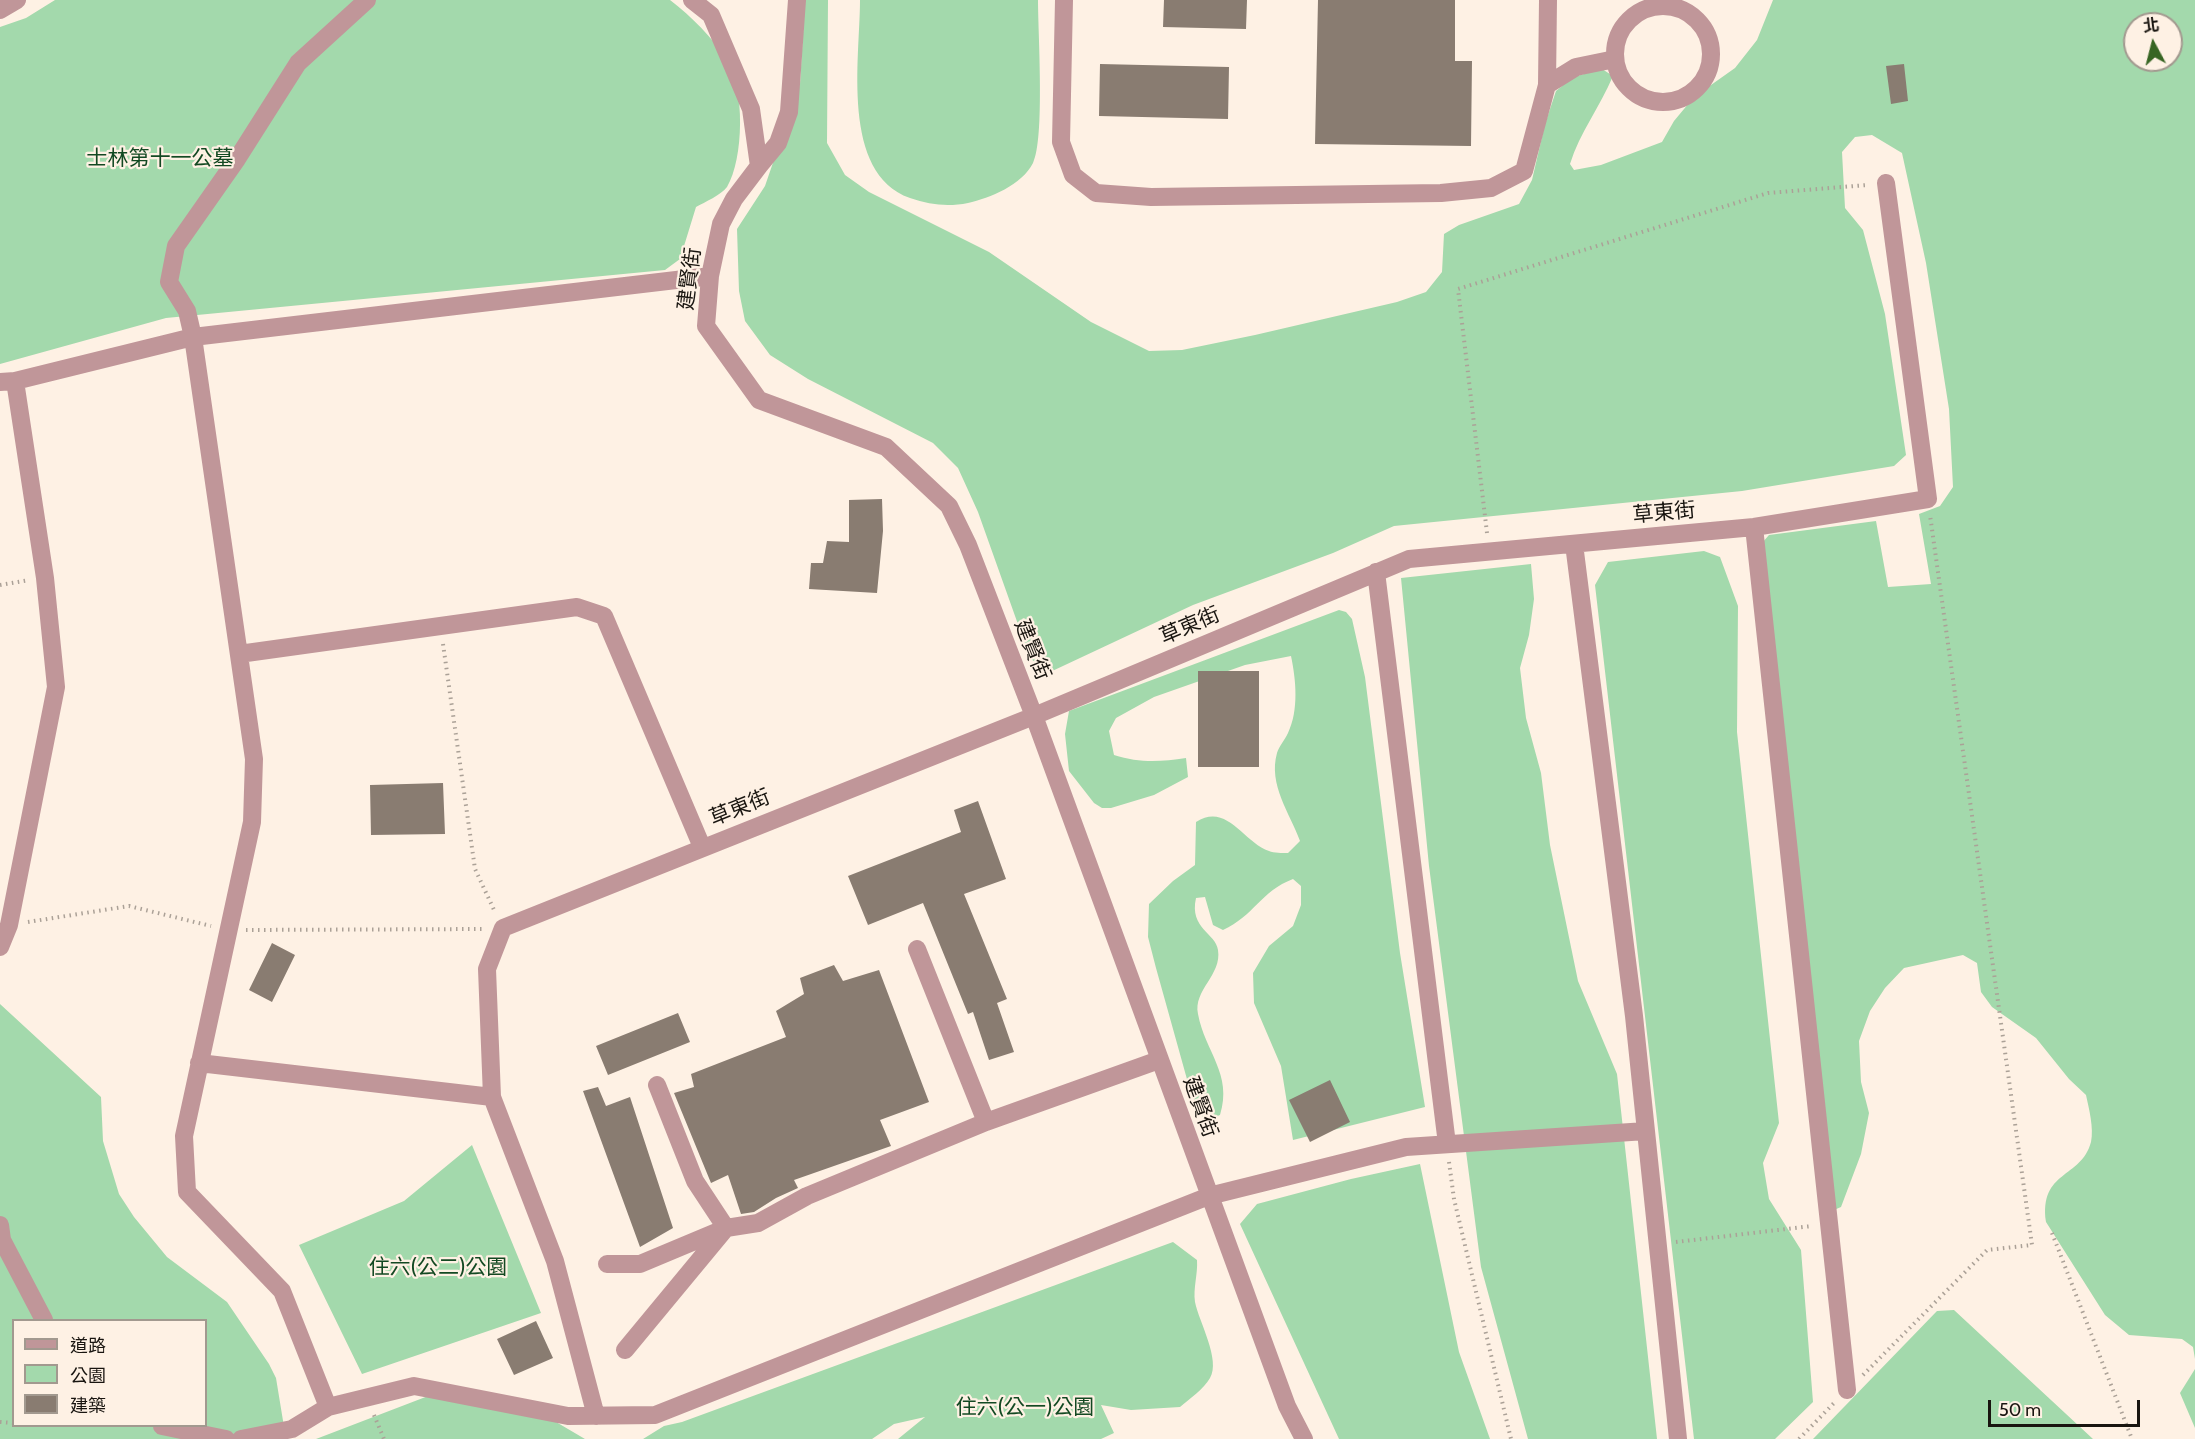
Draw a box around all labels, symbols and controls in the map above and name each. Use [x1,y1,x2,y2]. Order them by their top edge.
north arrow [2123,12,2183,72]
text: 北 [2142,15,2160,36]
park label: 士林第十一公墓 [87,146,233,172]
street label: 建賢街 [674,246,706,312]
street label: 草東街 [1632,498,1696,528]
street label: 草東街 [1156,602,1224,650]
street label: 建賢街 [1009,616,1055,684]
street label: 草東街 [706,785,774,831]
street label: 建賢街 [1177,1073,1223,1141]
park label: 住六(公二)公園 [368,1255,508,1281]
legend [12,1319,207,1427]
text: 道路 [70,1335,106,1357]
text: 公園 [70,1365,106,1387]
scale bar [1991,1388,2142,1426]
text: 建築 [70,1395,106,1417]
park label: 住六(公一)公園 [955,1395,1095,1421]
text: 50 m [1999,1399,2041,1421]

